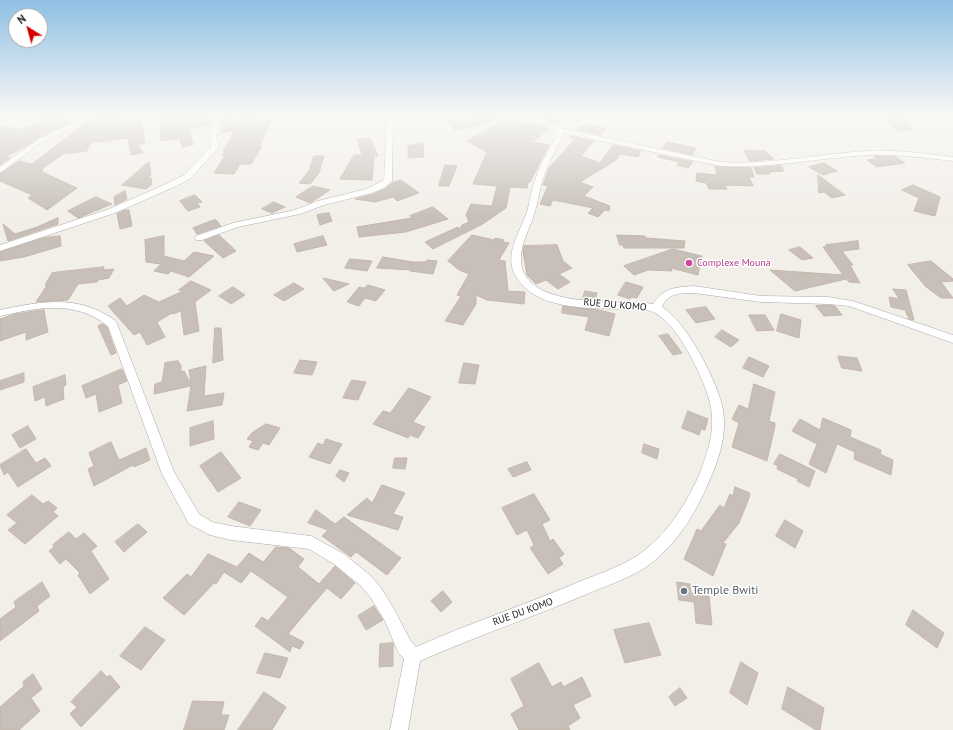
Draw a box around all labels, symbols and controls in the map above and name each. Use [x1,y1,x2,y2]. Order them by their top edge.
north arrow [8,8,48,48]
text: N [14,11,28,27]
place label: Complexe Mouna [697,257,771,269]
marker: Complexe Mouna [684,258,694,268]
street label: RUE DU KOMO [583,296,647,314]
place label: Temple Bwiti [692,584,759,598]
marker: Temple Bwiti [679,586,689,596]
street label: RUE DU KOMO [491,596,555,628]

